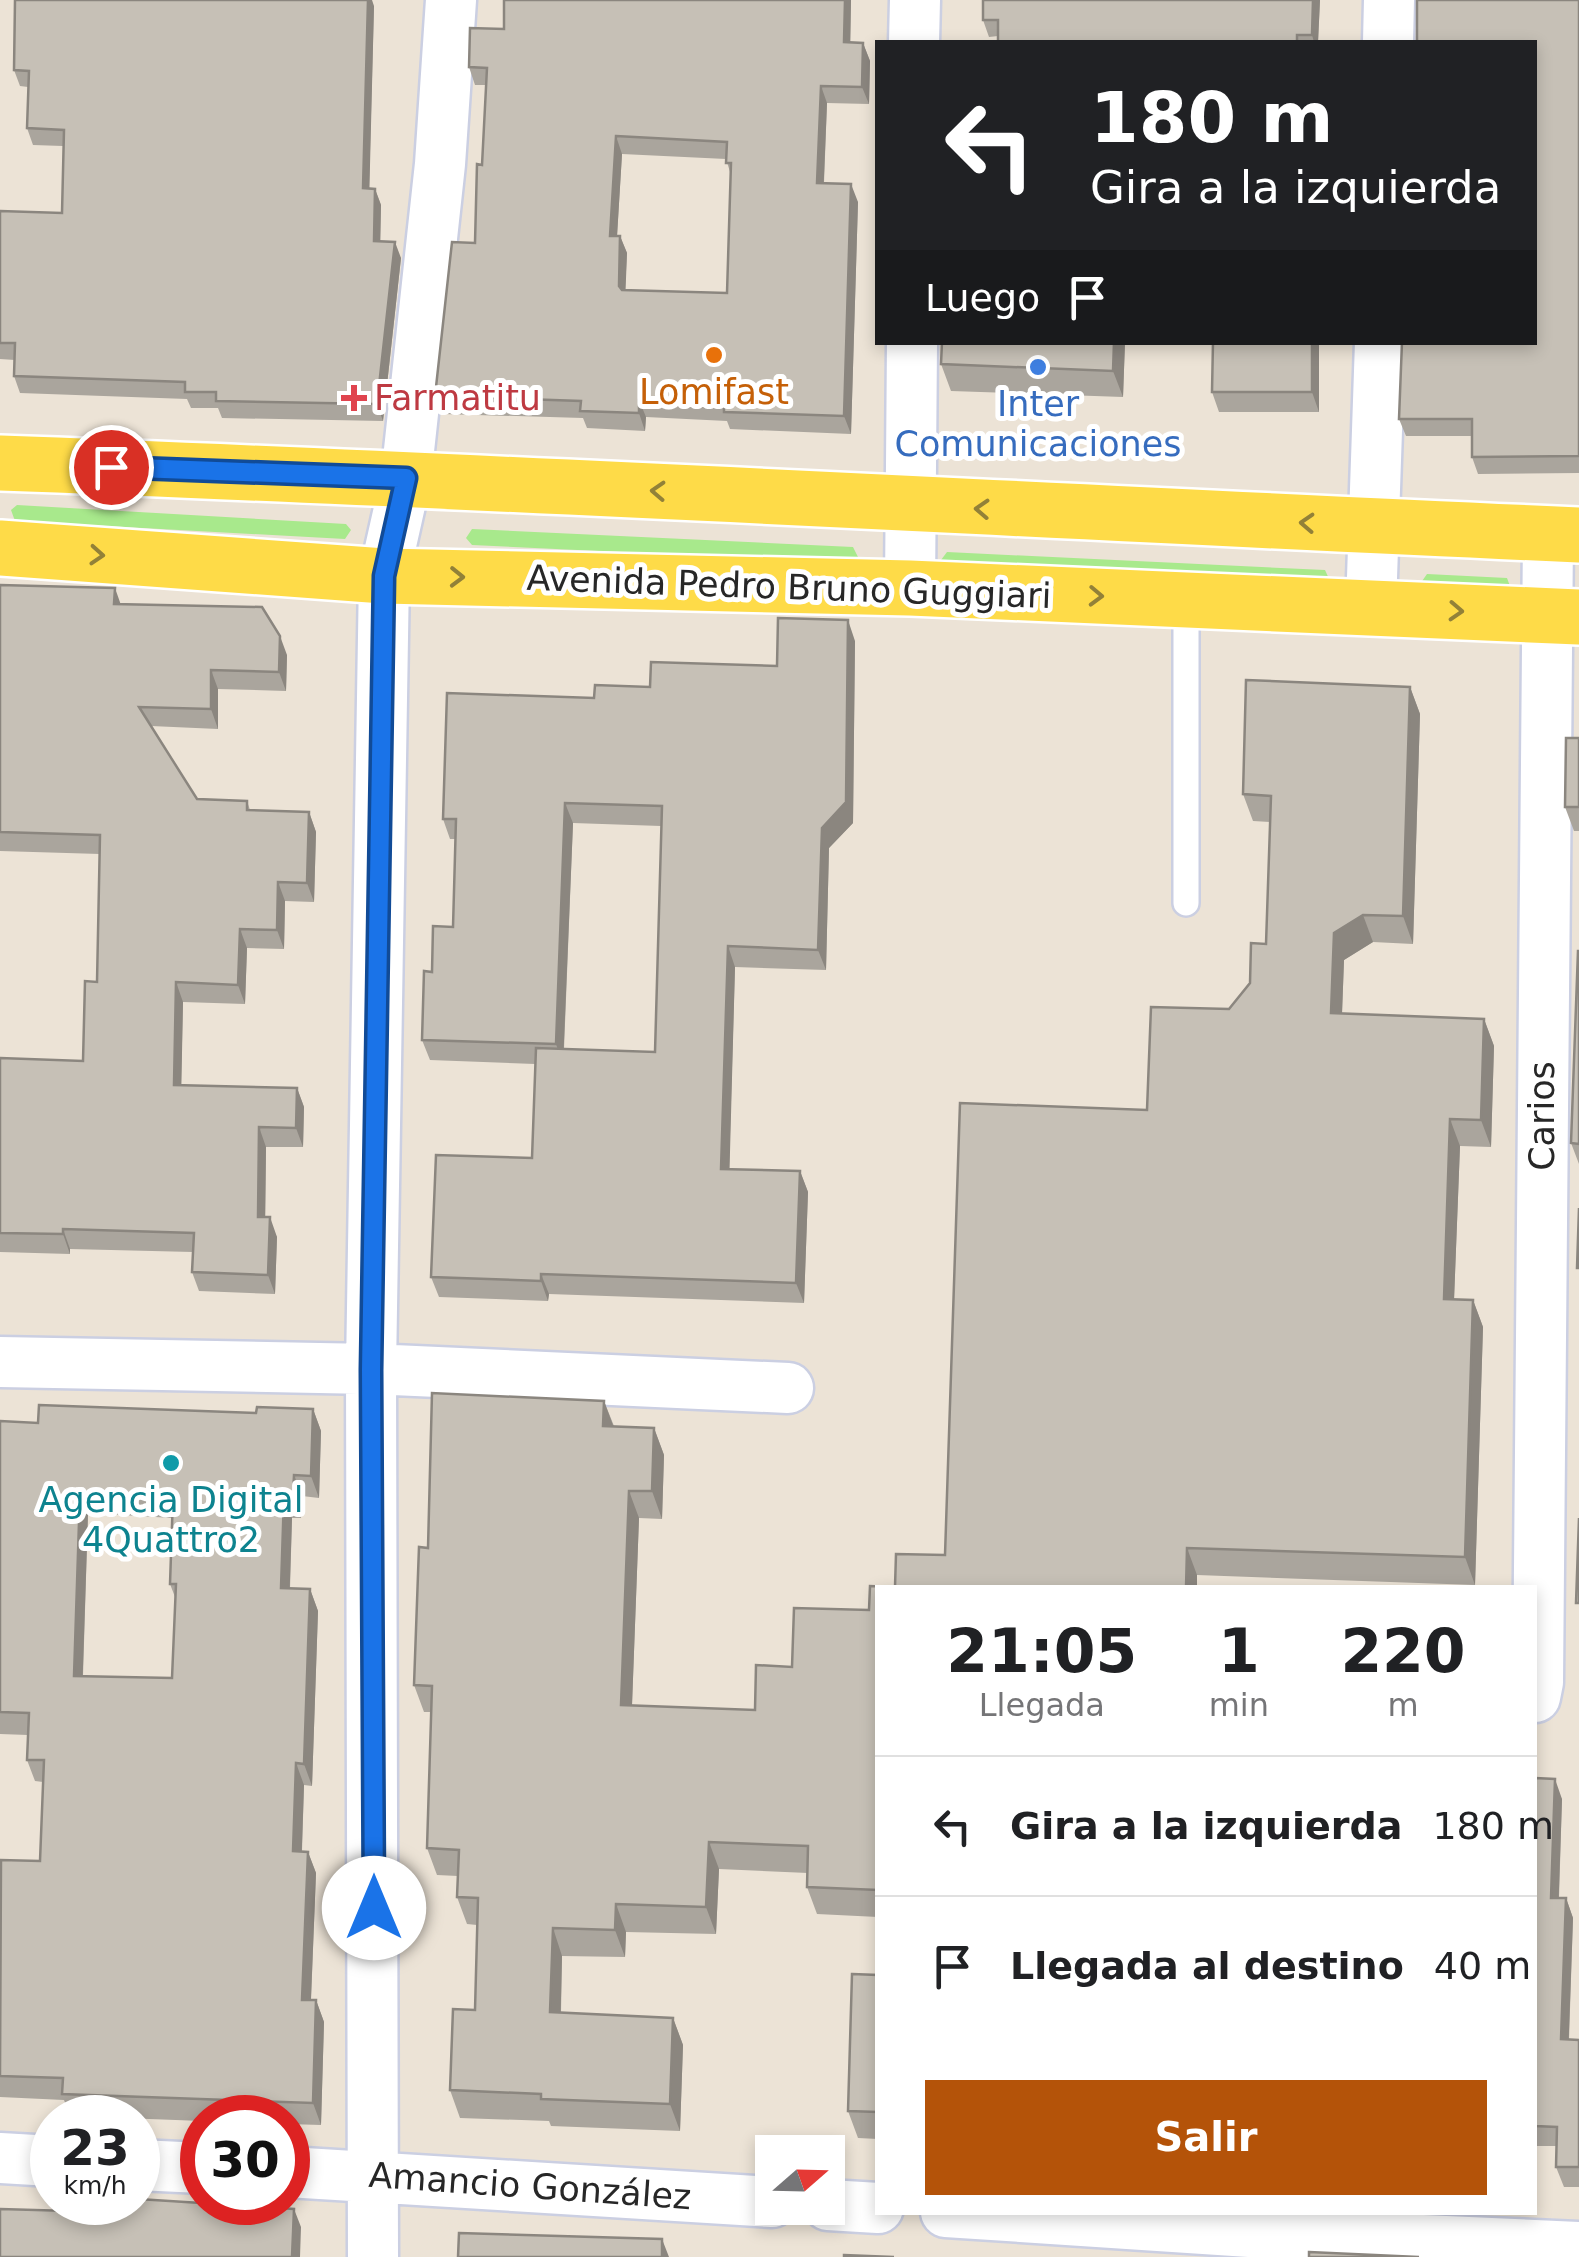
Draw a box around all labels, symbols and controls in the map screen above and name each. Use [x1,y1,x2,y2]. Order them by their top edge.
text: 180 m [1090,77,1333,159]
icon: left [925,80,1055,210]
text: Gira a la izquierda [1090,161,1501,214]
icon: arrive [1060,270,1115,325]
text: Luego [925,276,1040,320]
marker: Lomifast [703,344,725,366]
marker: Inter Comunicaciones [1027,356,1049,378]
place label: Lomifast [639,372,789,412]
place label: Farmatitu [374,378,541,418]
place label: Inter Comunicaciones [894,384,1182,464]
marker: Farmatitu [343,387,365,409]
pin [69,425,154,510]
icon: arrive [84,440,139,495]
one-way arrow [649,481,665,502]
one-way arrow [974,498,990,519]
one-way arrow [1298,513,1314,534]
one-way arrow [90,544,106,566]
street label: Avenida Pedro Bruno Guggiari [526,558,1052,616]
one-way arrow [449,567,465,588]
one-way arrow [1089,585,1105,606]
one-way arrow [1448,600,1464,621]
street label: Carios [1522,1061,1562,1171]
marker: Agencia Digital 4Quattro2 [160,1452,182,1474]
place label: Agencia Digital 4Quattro2 [39,1480,303,1560]
text: 21:05 [946,1616,1137,1686]
text: 1 [1218,1616,1260,1686]
text: 220 [1340,1616,1466,1686]
text: Llegada [979,1686,1105,1724]
text: min [1209,1686,1269,1724]
text: m [1387,1686,1419,1724]
icon: left [925,1799,980,1854]
text: Gira a la izquierda [1010,1804,1402,1848]
text: 180 m [1432,1804,1554,1848]
position arrow [322,1856,426,1960]
icon: arrive [925,1939,980,1994]
text: Llegada al destino [1010,1944,1404,1988]
text: 40 m [1434,1944,1531,1988]
button: Salir [925,2080,1487,2195]
speed limit sign: 30 [180,2095,310,2225]
text: 23 [60,2119,130,2177]
north arrow [755,2135,845,2225]
map controls [755,2135,845,2225]
street label: Amancio González [367,2155,693,2217]
text: km/h [63,2171,127,2200]

